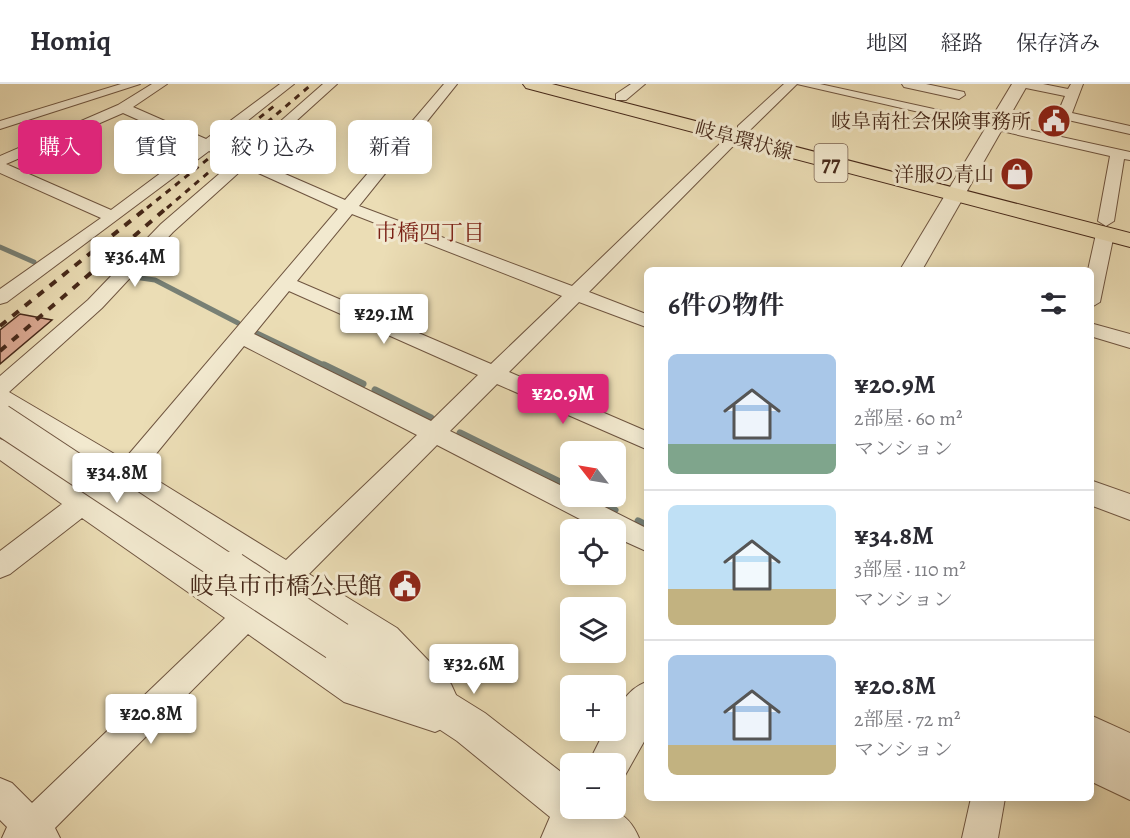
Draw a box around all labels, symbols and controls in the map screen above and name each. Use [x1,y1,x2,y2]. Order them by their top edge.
text: Homiq [30,22,111,60]
text: 地図 [866,29,908,57]
text: 経路 [941,29,983,57]
text: 保存済み [1016,29,1100,57]
public building icon: 岐阜南社会保険事務所 [1036,103,1072,139]
place label: 岐阜南社会保険事務所 [831,108,1031,135]
street label: 岐阜環状線 [692,115,796,166]
chip: 購入 [18,120,102,174]
chip: 賃貸 [114,120,198,174]
chip: 絞り込み [210,120,336,174]
chip: 新着 [348,120,432,174]
road number: 77 [814,144,848,182]
shop icon: 洋服の青山 [999,156,1035,192]
place label: 洋服の青山 [894,161,994,188]
district label: 市橋四丁目 [375,218,485,248]
pin: ¥36.4M [86,237,184,288]
text: ¥36.4M [104,243,166,270]
icon: filters [1037,287,1070,320]
text: 6件の物件 [668,288,784,323]
pin: ¥29.1M [335,294,433,345]
text: ¥29.1M [354,300,414,327]
text: ¥20.9M [854,367,936,402]
pin: ¥20.9M [514,374,612,425]
icon: home [716,378,788,450]
text: ¥20.9M [532,380,594,407]
text: 2部屋 · 60 m² [854,405,962,432]
text: マンション [854,435,953,462]
north arrow [560,441,626,507]
map controls [560,441,626,819]
pin: ¥34.8M [68,453,166,504]
text: ¥34.8M [86,459,148,486]
text: ¥34.8M [854,518,934,553]
button: locate [560,519,626,585]
icon: home [716,529,788,601]
text: 3部屋 · 110 m² [854,556,966,583]
public building icon: 岐阜市市橋公民館 [387,568,423,604]
place label: 岐阜市市橋公民館 [190,570,382,602]
text: マンション [854,586,953,613]
button: layers [560,597,626,663]
pin: ¥32.6M [425,644,523,695]
text: ¥32.6M [443,650,505,677]
text: ¥20.8M [854,668,936,703]
button: + [560,675,626,741]
icon: home [716,679,788,751]
pin: ¥20.8M [102,694,200,745]
text: ¥20.8M [119,700,183,727]
text: 2部屋 · 72 m² [854,706,960,733]
text: マンション [854,736,953,763]
button: − [560,753,626,819]

